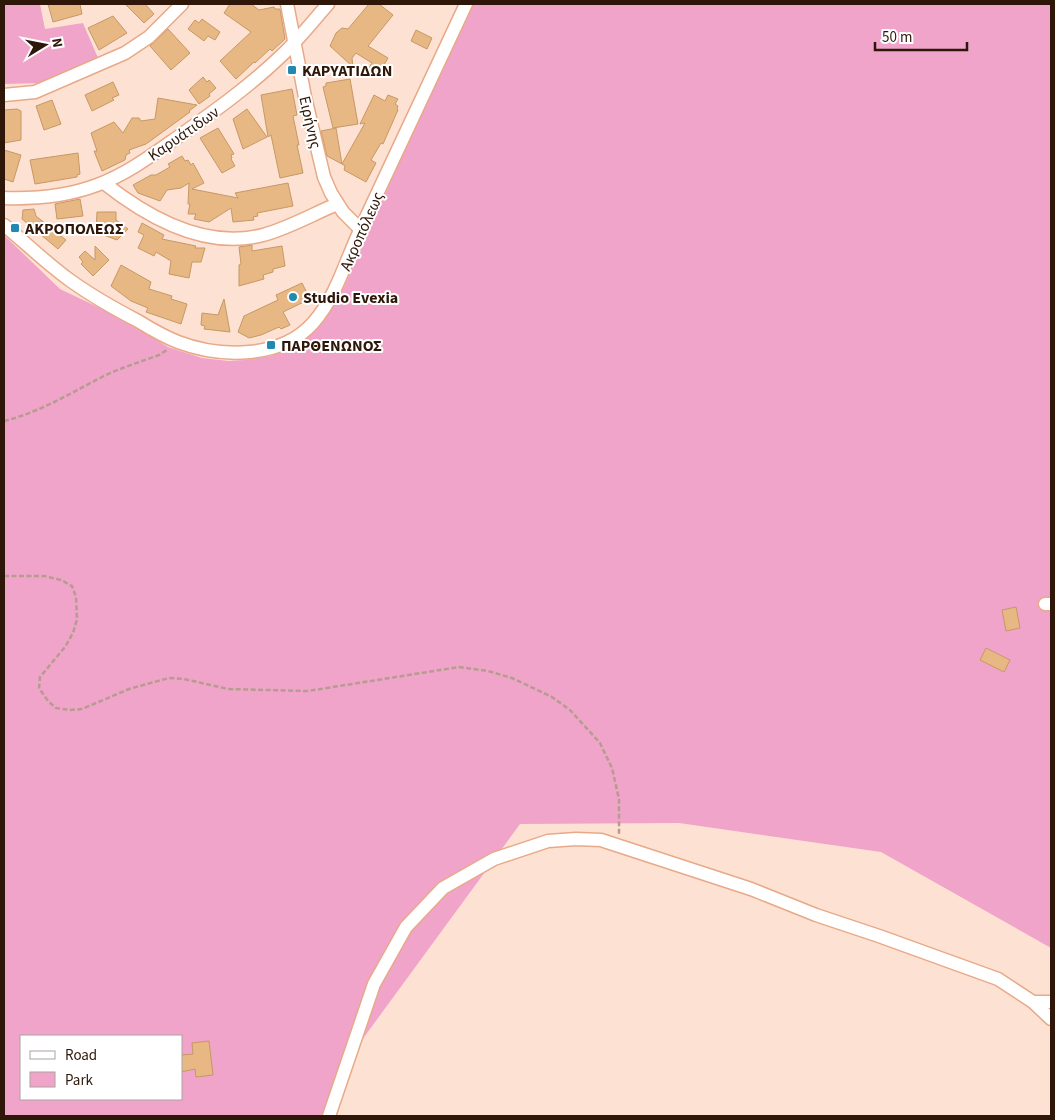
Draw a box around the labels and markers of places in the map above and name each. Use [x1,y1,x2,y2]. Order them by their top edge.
place label: ΚΑΡΥΑΤΙΔΩΝ [302,60,392,82]
marker: ΚΑΡΥΑΤΙΔΩΝ [286,64,298,76]
place label: ΑΚΡΟΠΟΛΕΩΣ [24,218,124,240]
marker: ΑΚΡΟΠΟΛΕΩΣ [9,222,21,234]
place label: Studio Evexia [303,287,398,309]
marker: Studio Evexia [287,291,299,303]
place label: ΠΑΡΘΕΝΩΝΟΣ [281,335,382,357]
marker: ΠΑΡΘΕΝΩΝΟΣ [265,339,277,351]

